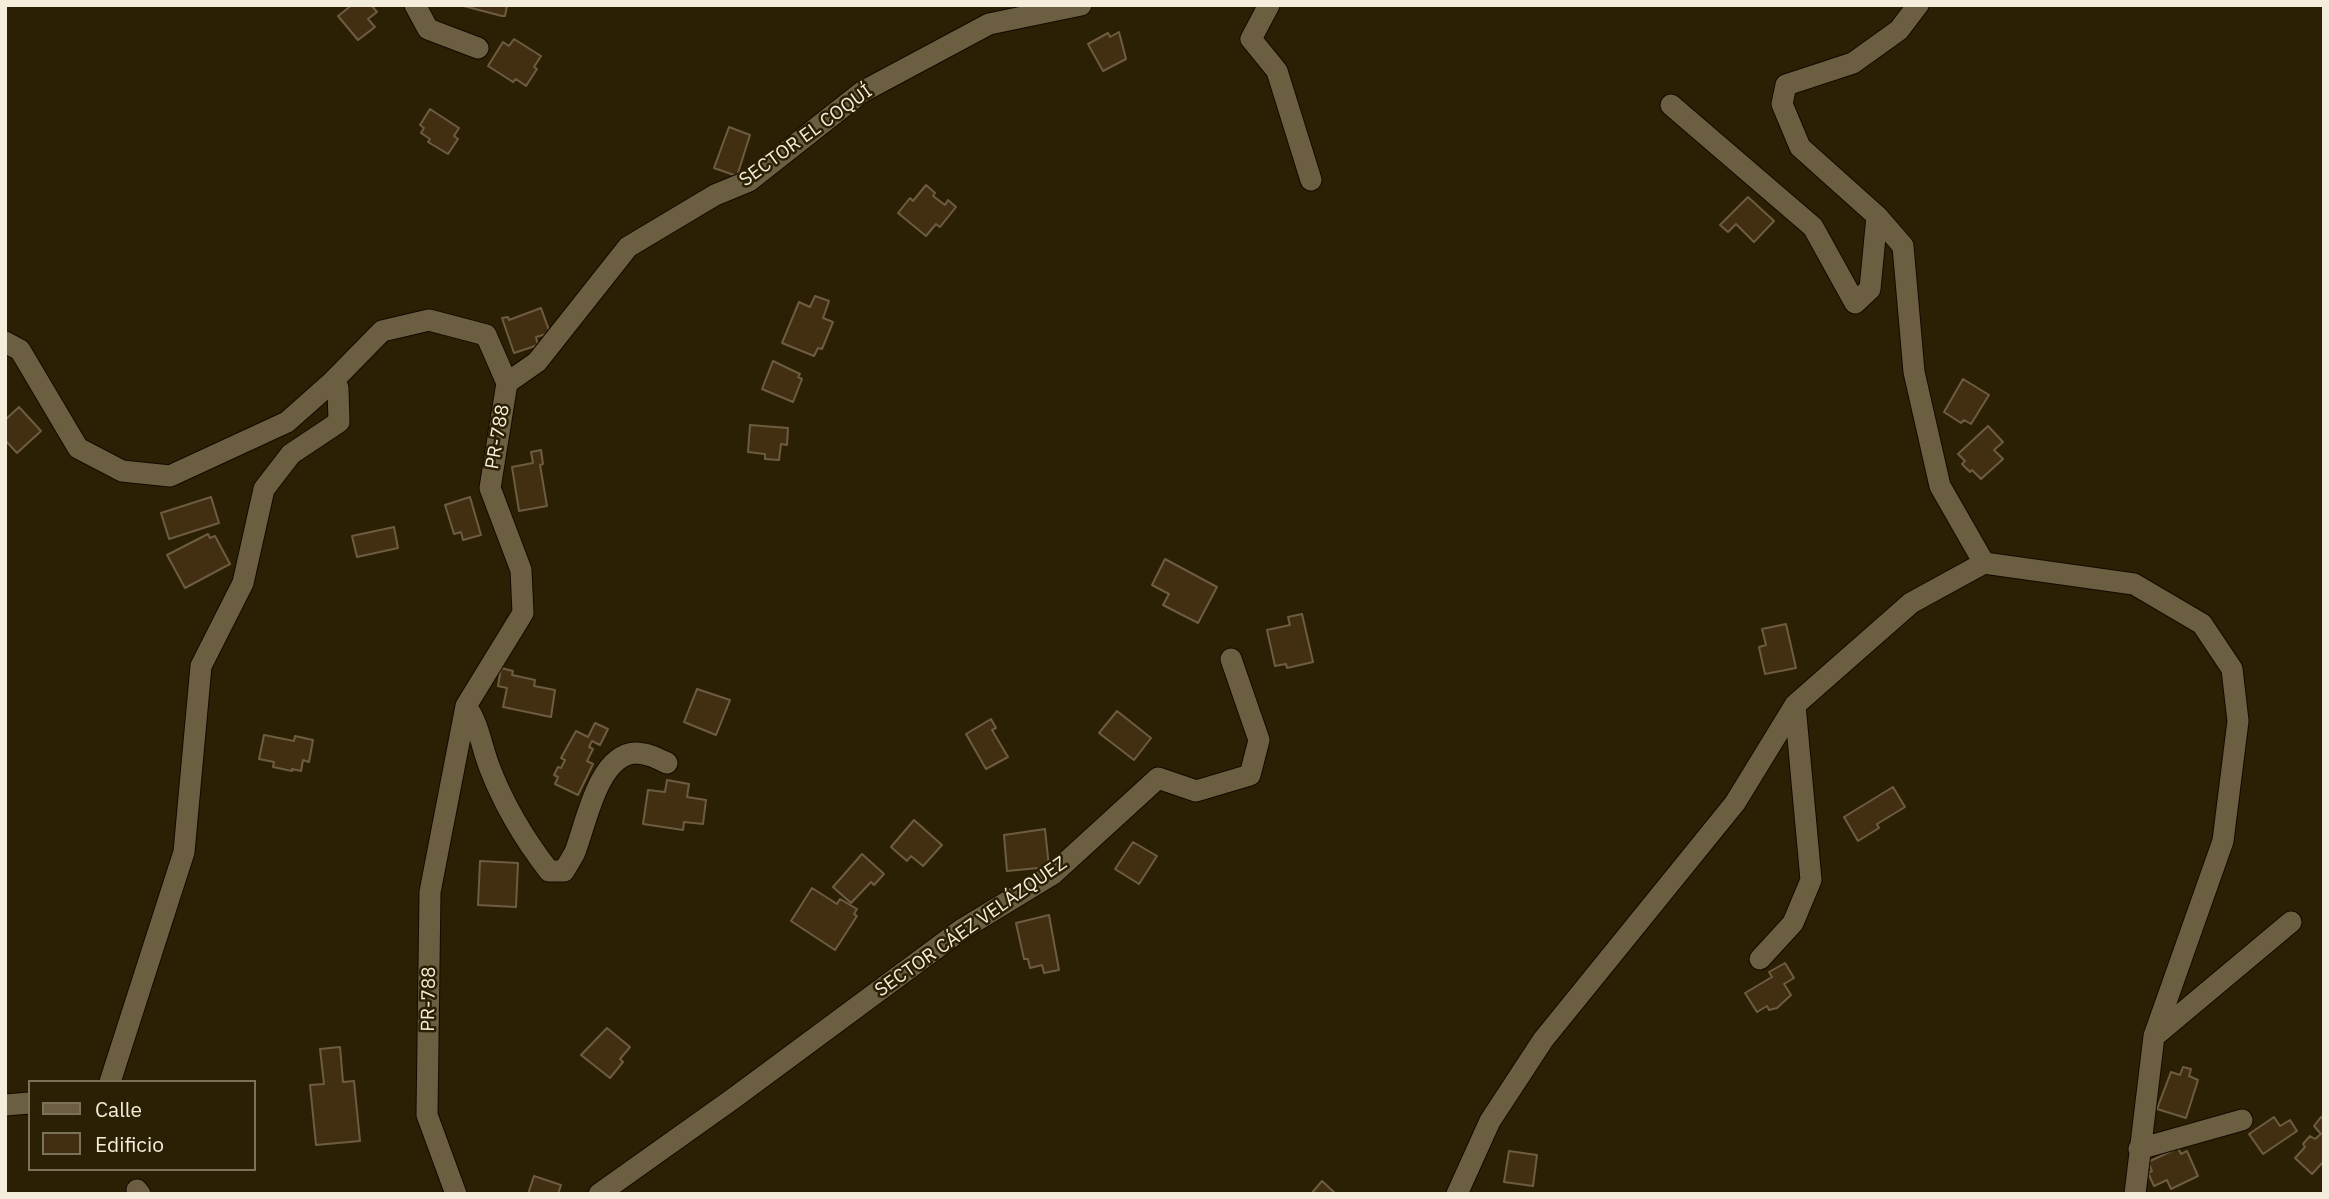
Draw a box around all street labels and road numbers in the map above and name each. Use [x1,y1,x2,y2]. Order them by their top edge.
street label: SECTOR EL COQUÍ [735,80,877,192]
street label: PR-788 [481,403,515,471]
street label: SECTOR CÁEZ VELÁZQUEZ [871,852,1071,1002]
street label: PR-788 [417,966,441,1032]

